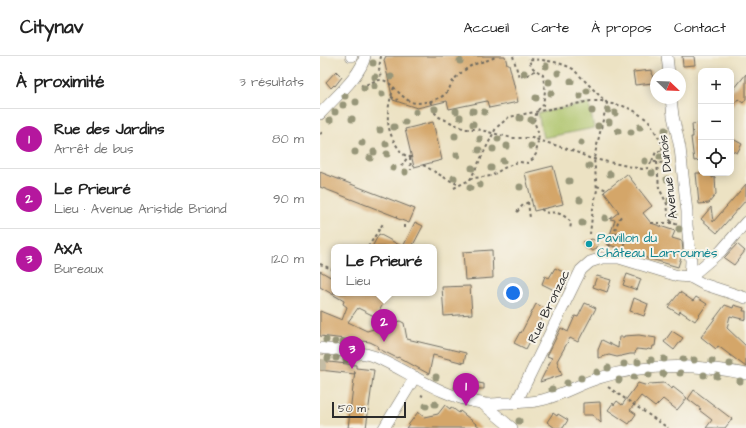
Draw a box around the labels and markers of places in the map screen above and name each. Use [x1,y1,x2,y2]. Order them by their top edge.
place label: Pavillon du Château Larroumès [597,229,718,262]
marker: Pavillon du Château Larroumès [584,239,594,249]
pin: 2 [371,309,397,342]
pin: 3 [339,336,365,369]
pin: 1 [453,373,479,406]

